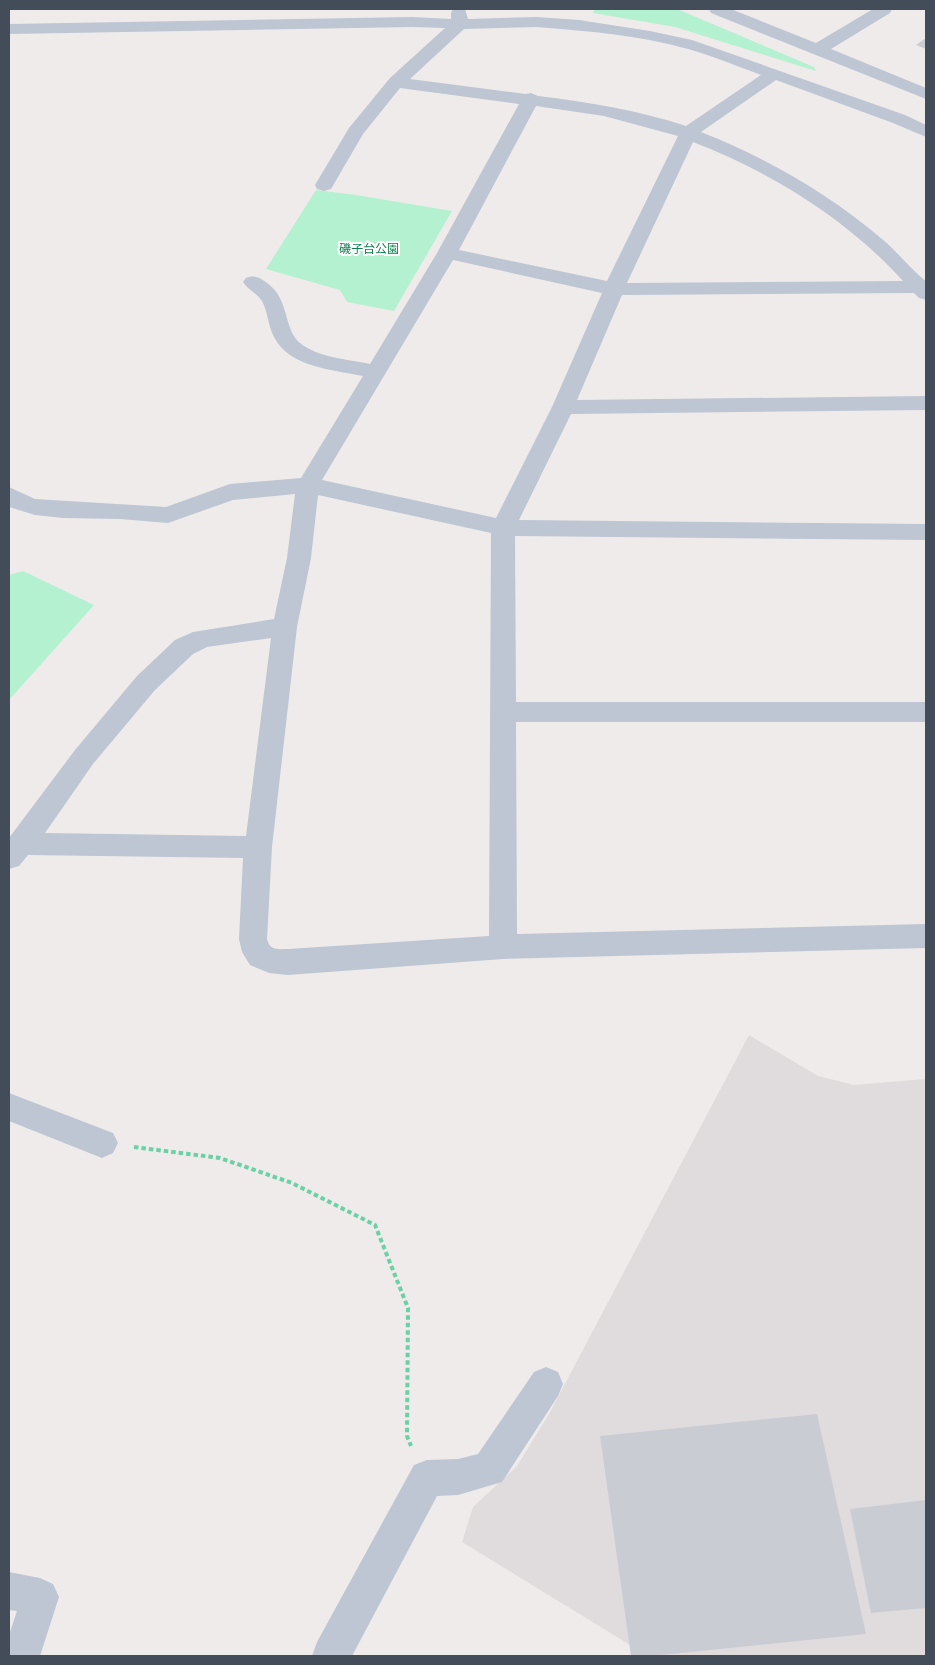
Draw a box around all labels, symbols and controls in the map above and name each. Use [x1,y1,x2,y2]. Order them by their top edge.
park label: 磯子台公園 [339,242,399,256]

